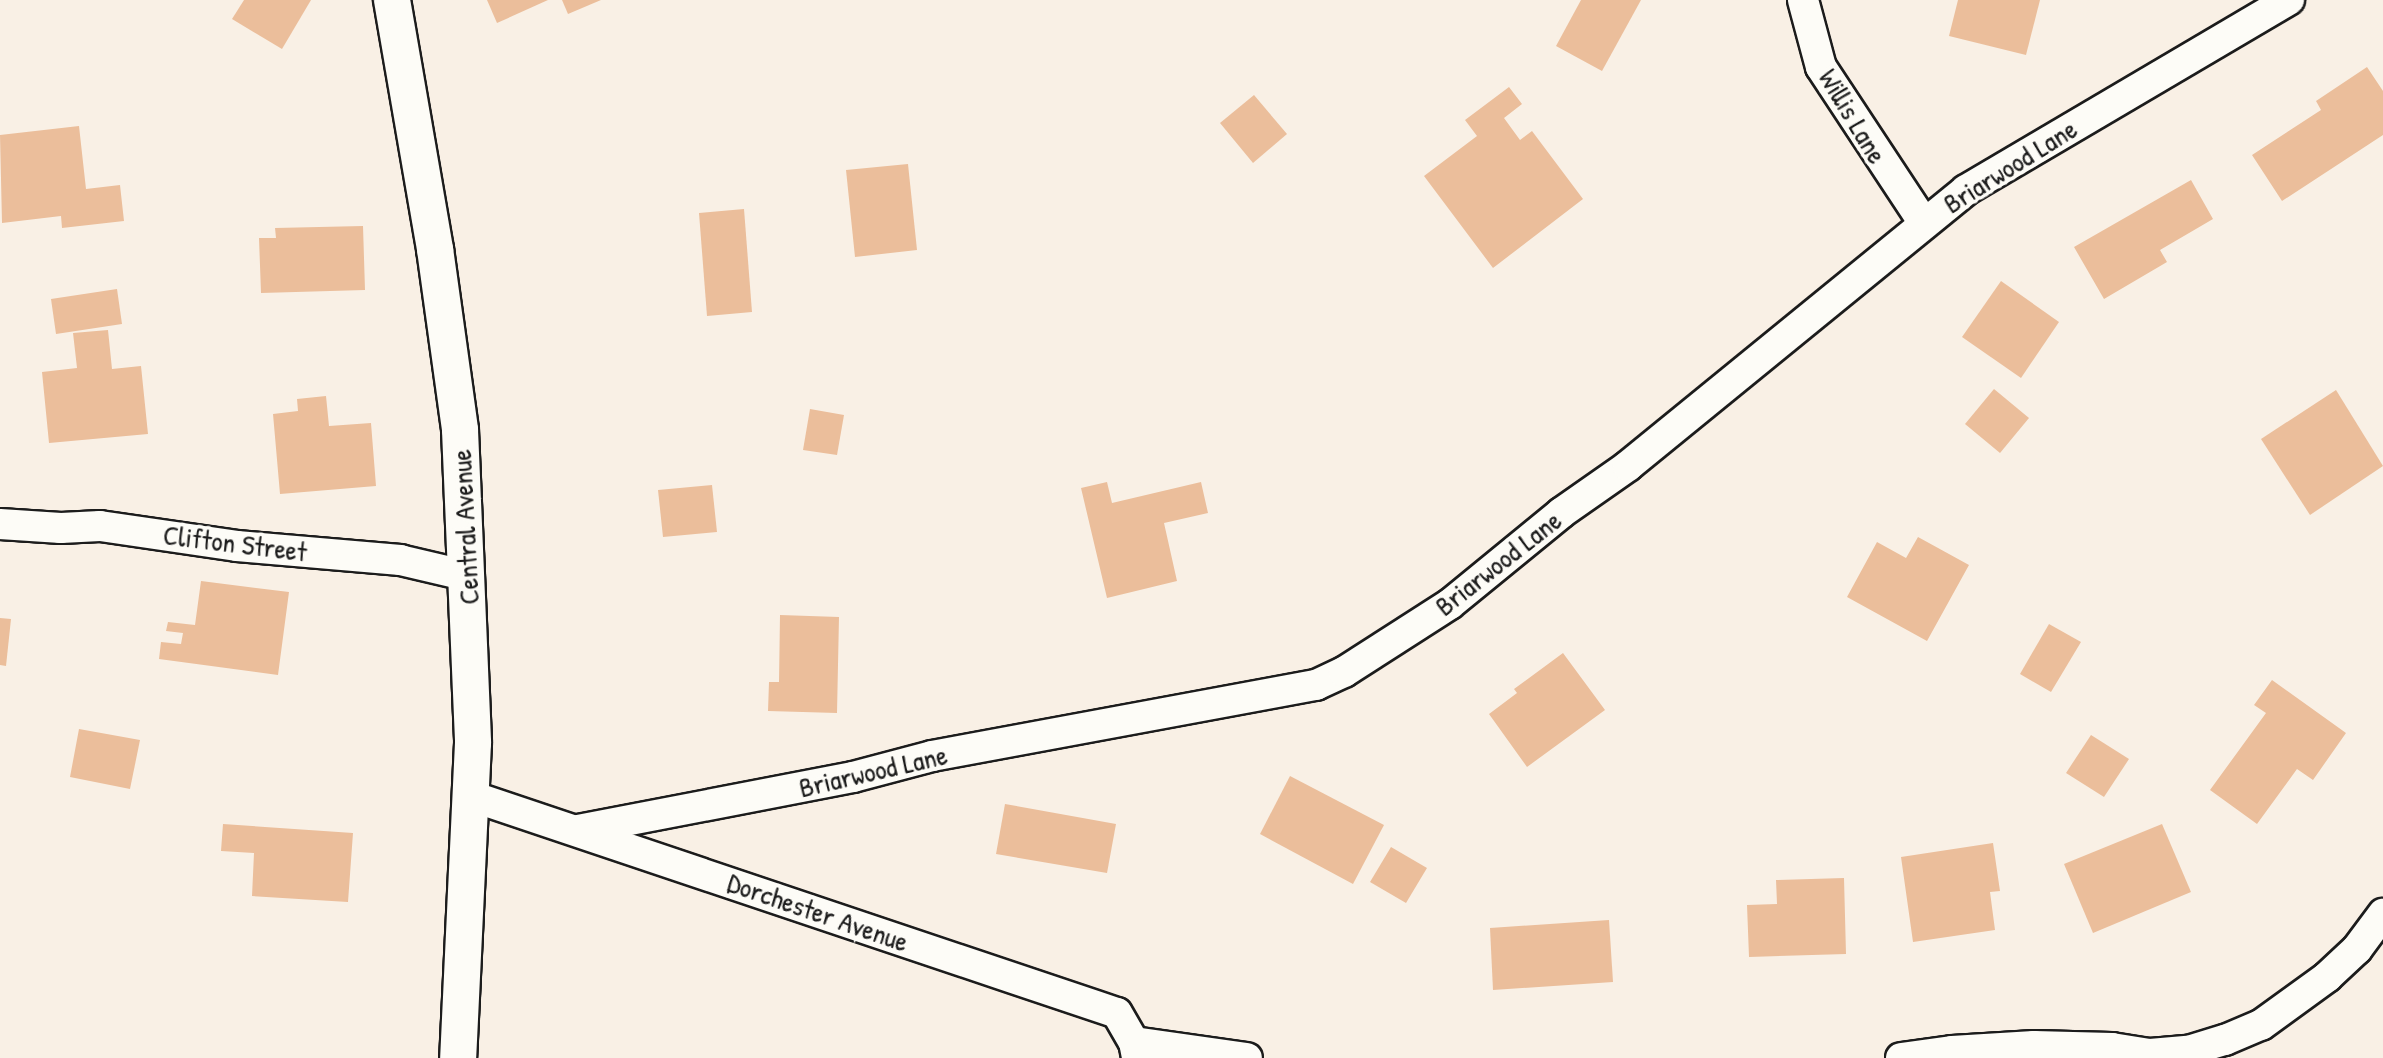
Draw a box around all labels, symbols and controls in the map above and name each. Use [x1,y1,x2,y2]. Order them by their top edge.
street label: Willis Lane [1812,63,1894,169]
street label: Briarwood Lane [1937,112,2083,220]
street label: Central Avenue [444,449,486,605]
street label: Briarwood Lane [1428,503,1568,623]
street label: Clifton Street [161,518,309,568]
street label: Briarwood Lane [796,738,950,804]
street label: Dorchester Avenue [723,865,913,959]

